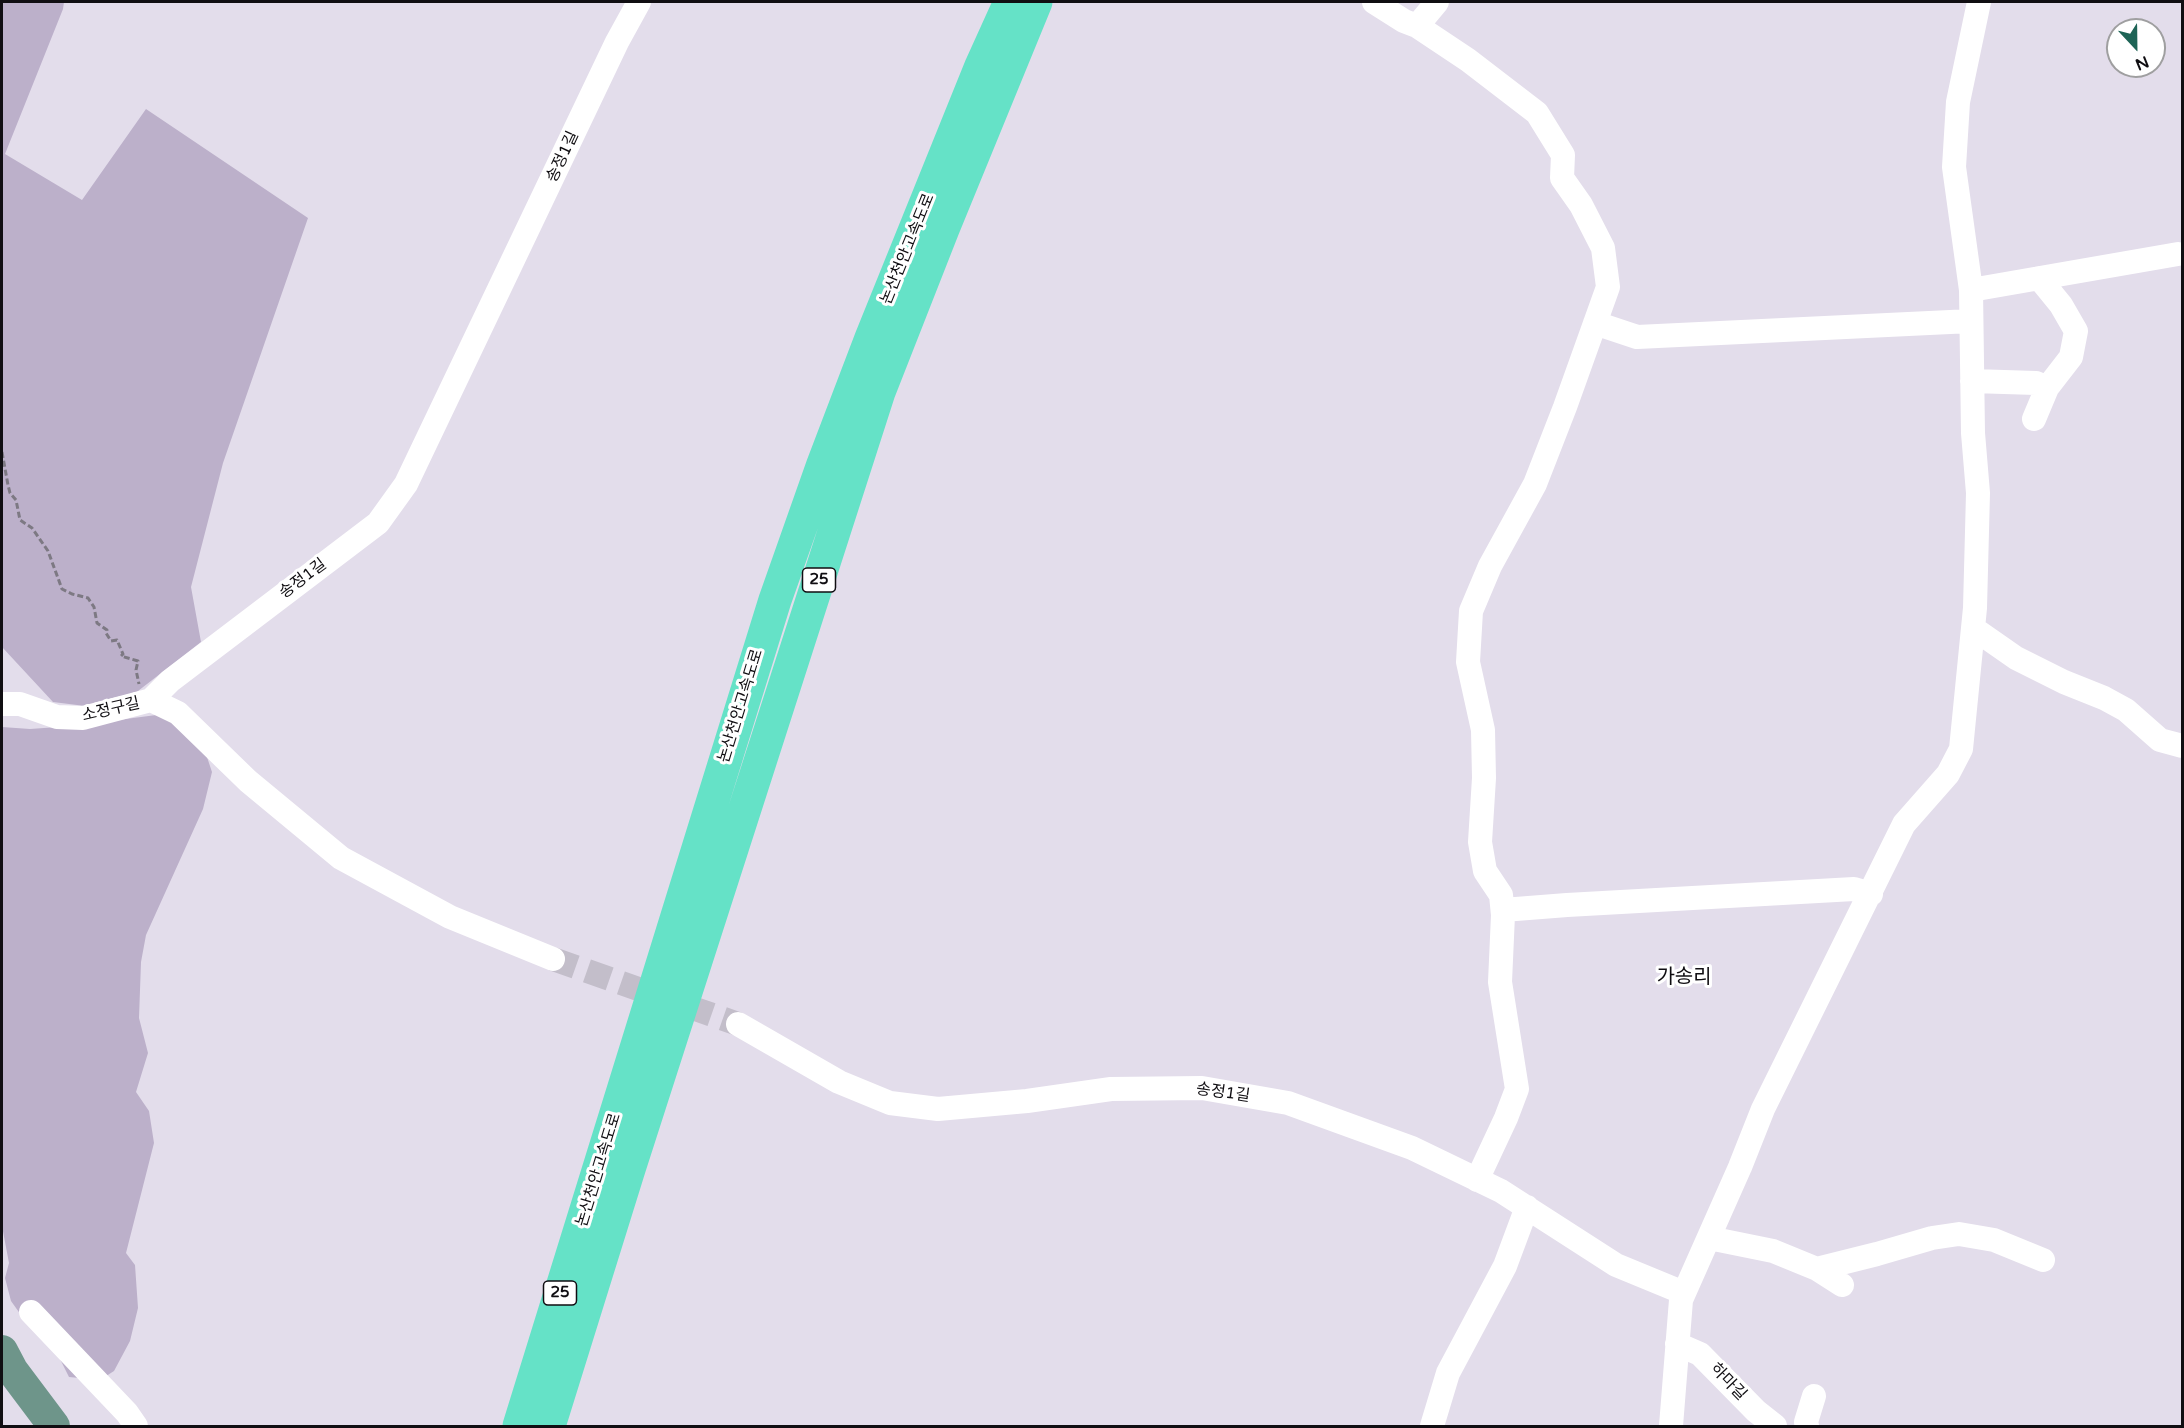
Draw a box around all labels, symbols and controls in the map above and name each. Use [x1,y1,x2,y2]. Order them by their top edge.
north arrow [2106,18,2166,78]
text: N [2132,51,2152,75]
street label: 송정1길 [543,128,583,186]
street label: 논산천안고속도로 [877,191,939,307]
street label: 송정1길 [276,555,330,603]
road number: 25 [802,568,836,592]
street label: 논산천안고속도로 [715,647,767,765]
street label: 소정구길 [80,694,142,726]
district label: 가송리 [1656,966,1712,990]
street label: 송정1길 [1195,1080,1251,1106]
street label: 논산천안고속도로 [573,1111,625,1229]
road number: 25 [544,1281,576,1305]
street label: 하마길 [1706,1359,1750,1405]

